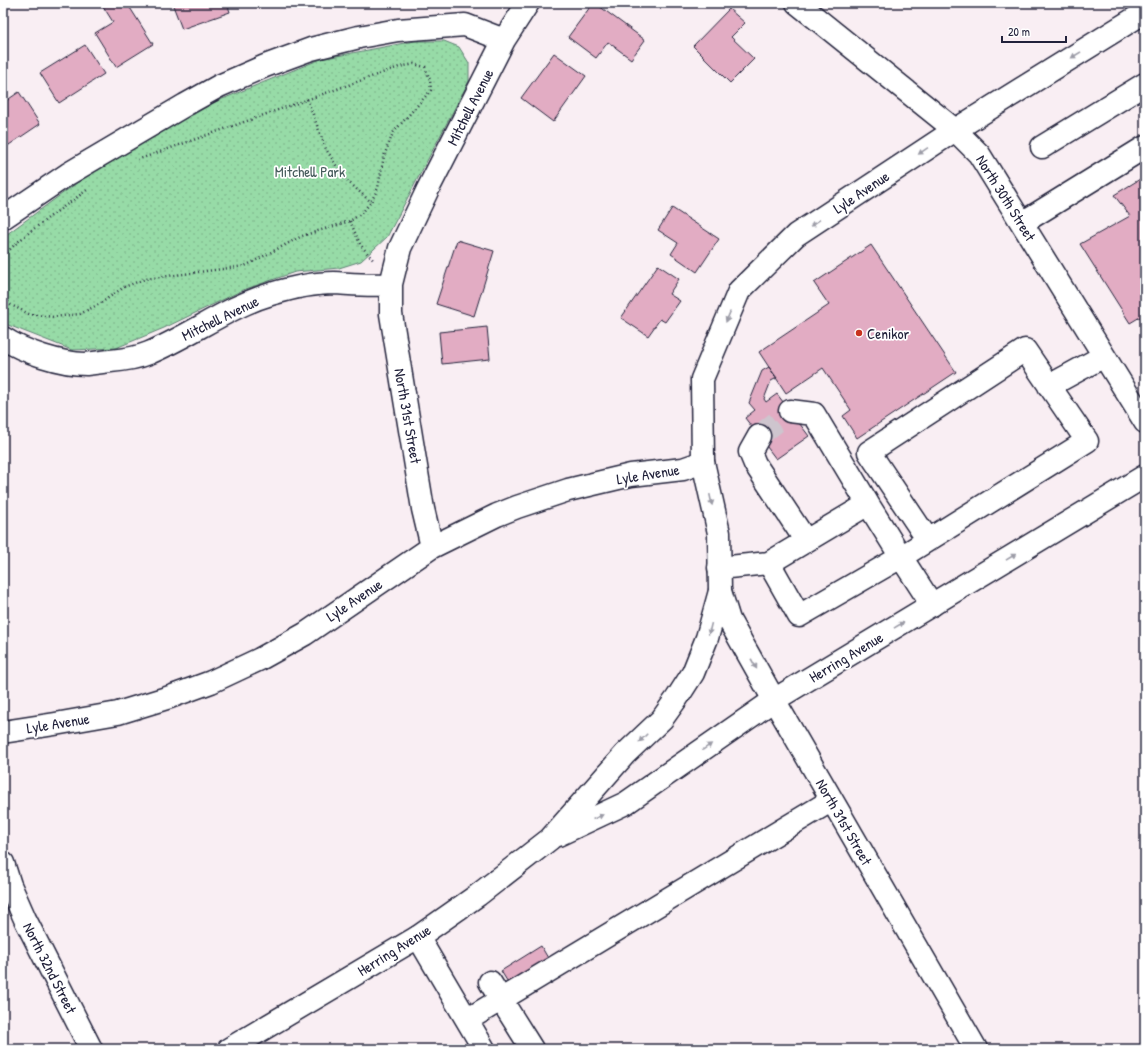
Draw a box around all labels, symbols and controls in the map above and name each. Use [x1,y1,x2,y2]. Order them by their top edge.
scale bar [1002,18,1066,44]
text: 20 m [1008,23,1030,40]
one-way arrow [1070,51,1082,58]
street label: Mitchell Avenue [442,65,498,149]
one-way arrow [918,147,928,155]
street label: North 30th Street [971,151,1041,246]
park label: Mitchell Park [275,161,345,182]
street label: Lyle Avenue [829,166,893,218]
one-way arrow [809,220,820,227]
street label: Mitchell Avenue [178,290,262,346]
one-way arrow [725,312,731,323]
place label: Cenikor [867,323,910,344]
marker: Cenikor [854,328,864,338]
street label: North 31st Street [389,367,427,466]
street label: Lyle Avenue [615,459,681,489]
one-way arrow [709,494,715,506]
one-way arrow [1005,554,1017,561]
street label: Lyle Avenue [322,574,386,626]
one-way arrow [893,621,905,628]
one-way arrow [707,623,713,635]
street label: Herring Avenue [805,627,887,687]
one-way arrow [750,658,757,670]
street label: Lyle Avenue [25,708,91,738]
one-way arrow [638,733,648,743]
one-way arrow [702,743,712,751]
street label: North 31st Street [811,775,878,870]
one-way arrow [592,813,604,819]
street label: North 32nd Street [18,919,82,1018]
street label: Herring Avenue [353,919,435,981]

